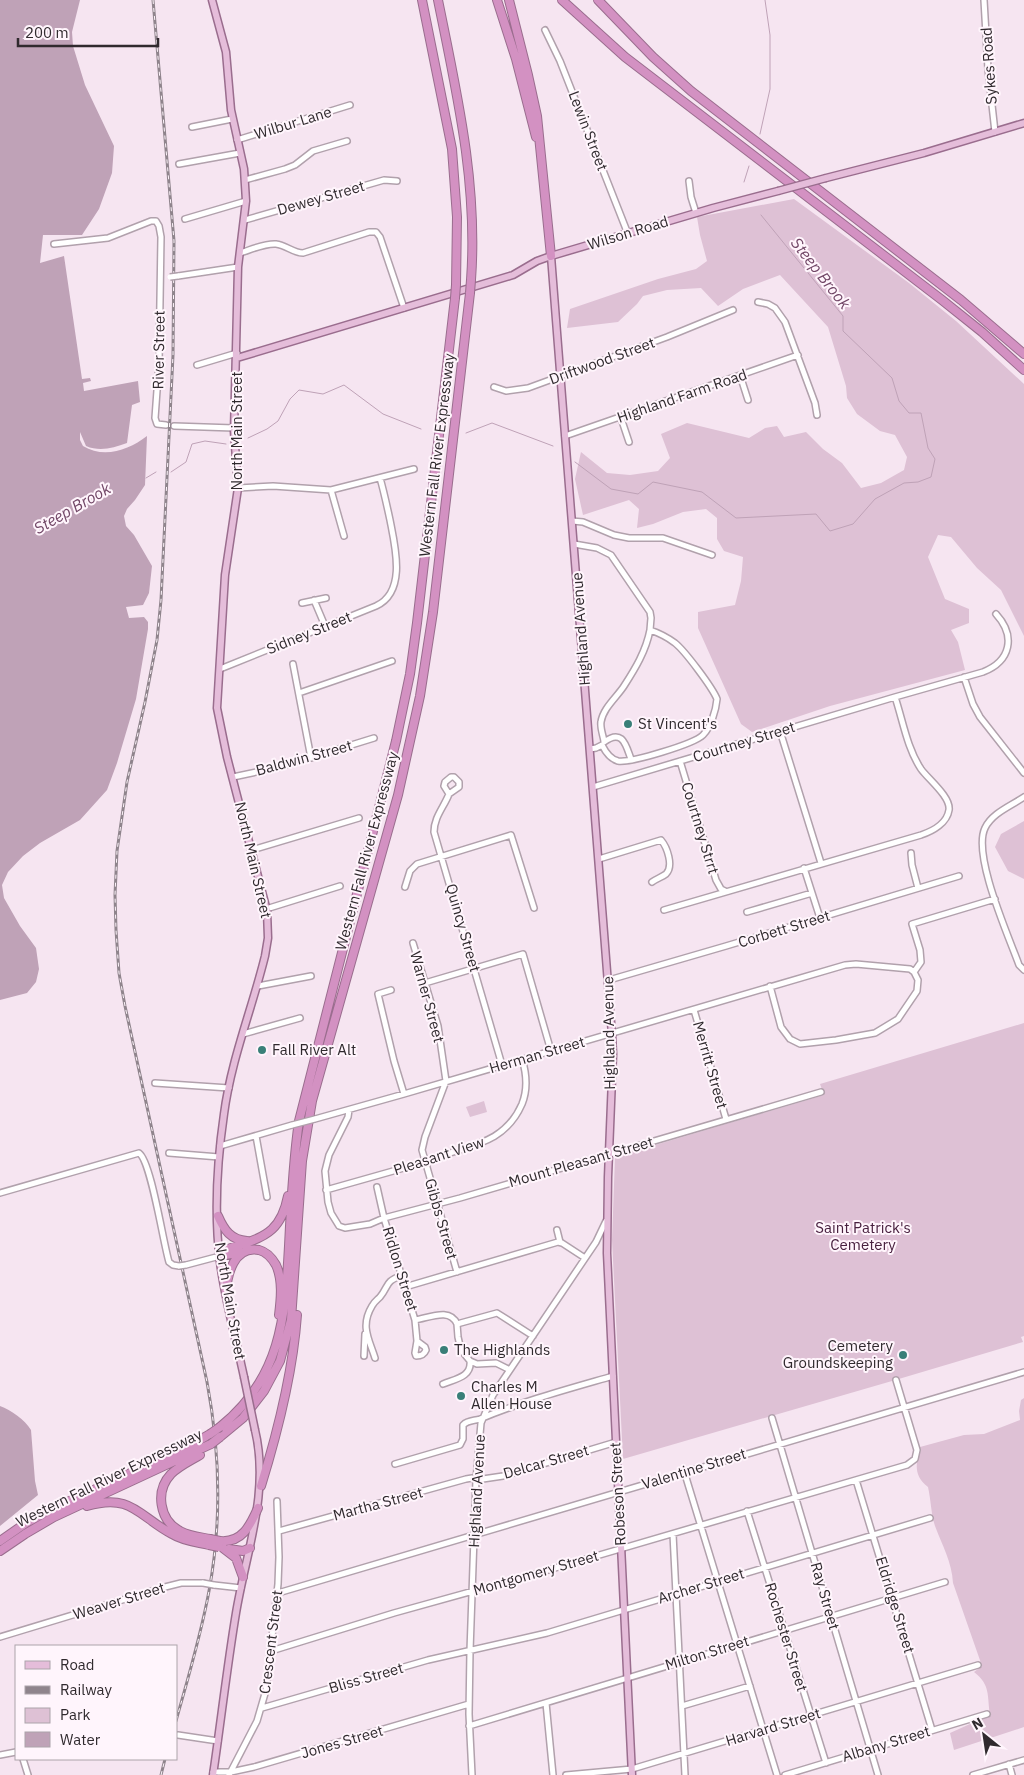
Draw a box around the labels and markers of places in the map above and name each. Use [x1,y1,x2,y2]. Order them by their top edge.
place label: St Vincent's [638,714,717,733]
marker: St Vincent's [622,718,634,730]
place label: Fall River Alt [272,1040,356,1059]
marker: Fall River Alt [256,1044,268,1056]
place label: Cemetery Groundskeeping [783,1336,894,1372]
place label: The Highlands [454,1340,550,1359]
marker: The Highlands [438,1344,450,1356]
marker: Cemetery Groundskeeping [897,1349,909,1361]
place label: Charles M Allen House [471,1377,552,1413]
marker: Charles M Allen House [455,1390,467,1402]

